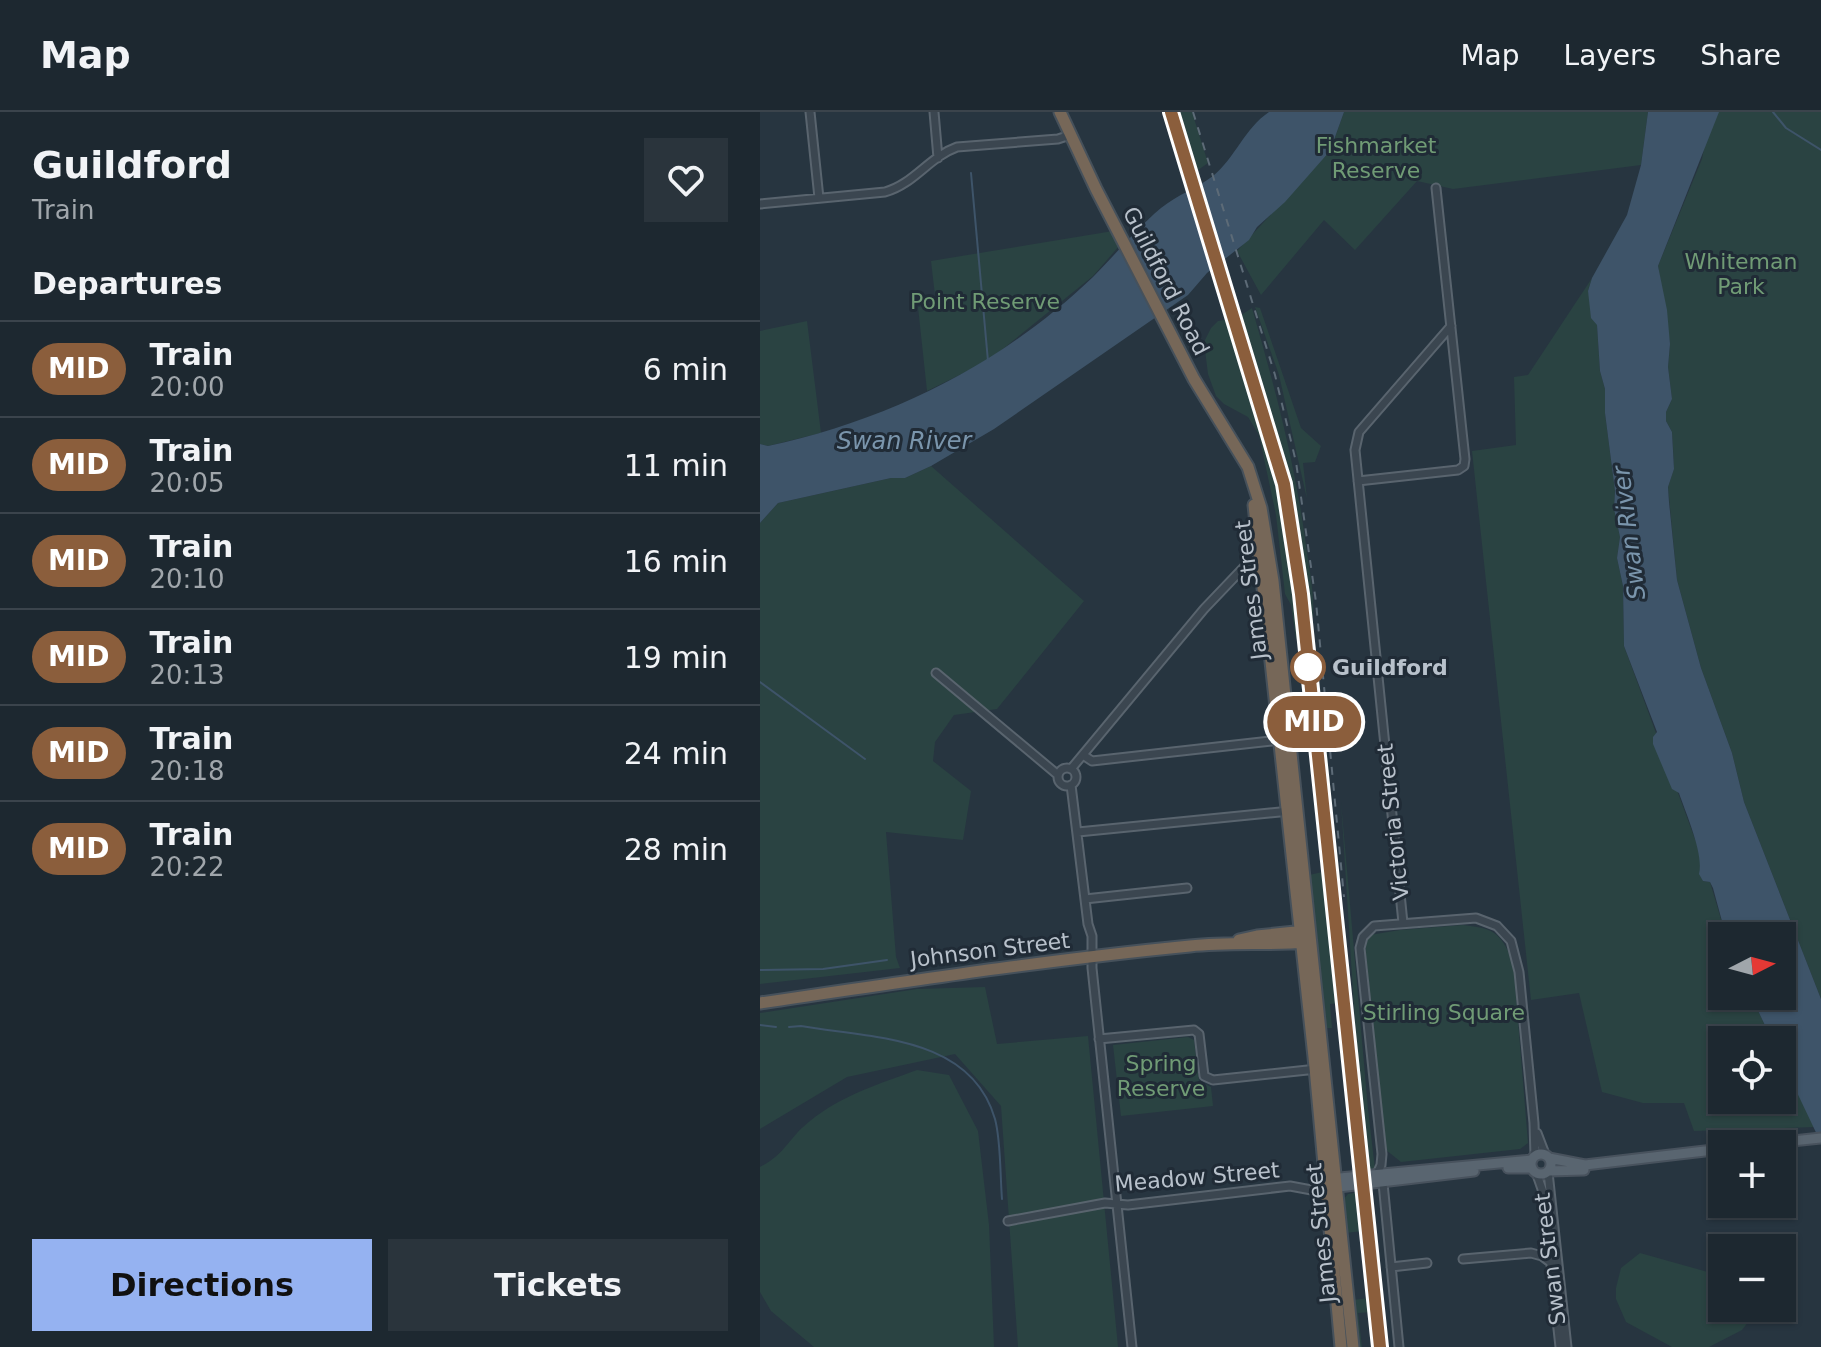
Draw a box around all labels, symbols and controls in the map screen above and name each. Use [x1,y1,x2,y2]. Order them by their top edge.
text: Map [40,33,131,77]
text: Map [1460,39,1520,72]
text: Layers [1564,39,1656,72]
text: Share [1700,39,1781,72]
park label: Fishmarket Reserve [1316,133,1437,183]
button: heart [644,138,728,222]
text: Guildford [32,143,232,187]
text: Train [32,195,94,225]
street label: Guildford Road [1118,203,1214,359]
park label: Whiteman Park [1685,249,1797,299]
text: Departures [32,266,222,301]
park label: Point Reserve [910,289,1060,314]
text: Train [150,337,233,372]
text: MID [48,352,110,385]
text: 6 min [643,352,728,387]
text: 20:00 [150,372,224,402]
water label: Swan River [837,427,973,455]
text: Train [150,433,233,468]
text: MID [48,448,110,481]
text: 11 min [624,448,728,483]
water label: Swan River [1607,462,1651,602]
text: 20:05 [150,468,224,498]
street label: James Street [1230,519,1272,663]
text: Train [150,529,233,564]
text: MID [48,544,110,577]
text: 16 min [624,544,728,579]
text: 20:10 [150,564,224,594]
text: Train [150,625,233,660]
text: MID [48,640,110,673]
text: 19 min [624,640,728,675]
marker: Guildford [1291,650,1325,684]
place label: Guildford [1332,655,1448,680]
text: 20:13 [150,660,224,690]
line badge: MID [1268,696,1360,748]
text: MID [1283,705,1345,738]
text: Train [150,721,233,756]
text: MID [48,736,110,769]
text: 24 min [624,736,728,771]
street label: Victoria Street [1372,742,1414,902]
text: 20:18 [150,756,224,786]
text: Train [150,817,233,852]
text: MID [48,832,110,865]
text: 28 min [624,832,728,867]
text: 20:22 [150,852,224,882]
north arrow [1708,922,1796,1010]
map controls [1708,922,1796,1322]
street label: Johnson Street [907,928,1072,972]
park label: Stirling Square [1363,1000,1525,1025]
button: locate [1708,1026,1796,1114]
park label: Spring Reserve [1117,1051,1205,1101]
button: + [1708,1130,1796,1218]
street label: Meadow Street [1114,1157,1281,1197]
street label: James Street [1301,1162,1341,1306]
street label: Swan Street [1529,1191,1571,1327]
button: − [1708,1234,1796,1322]
button: Directions [32,1239,372,1331]
button: Tickets [388,1239,728,1331]

